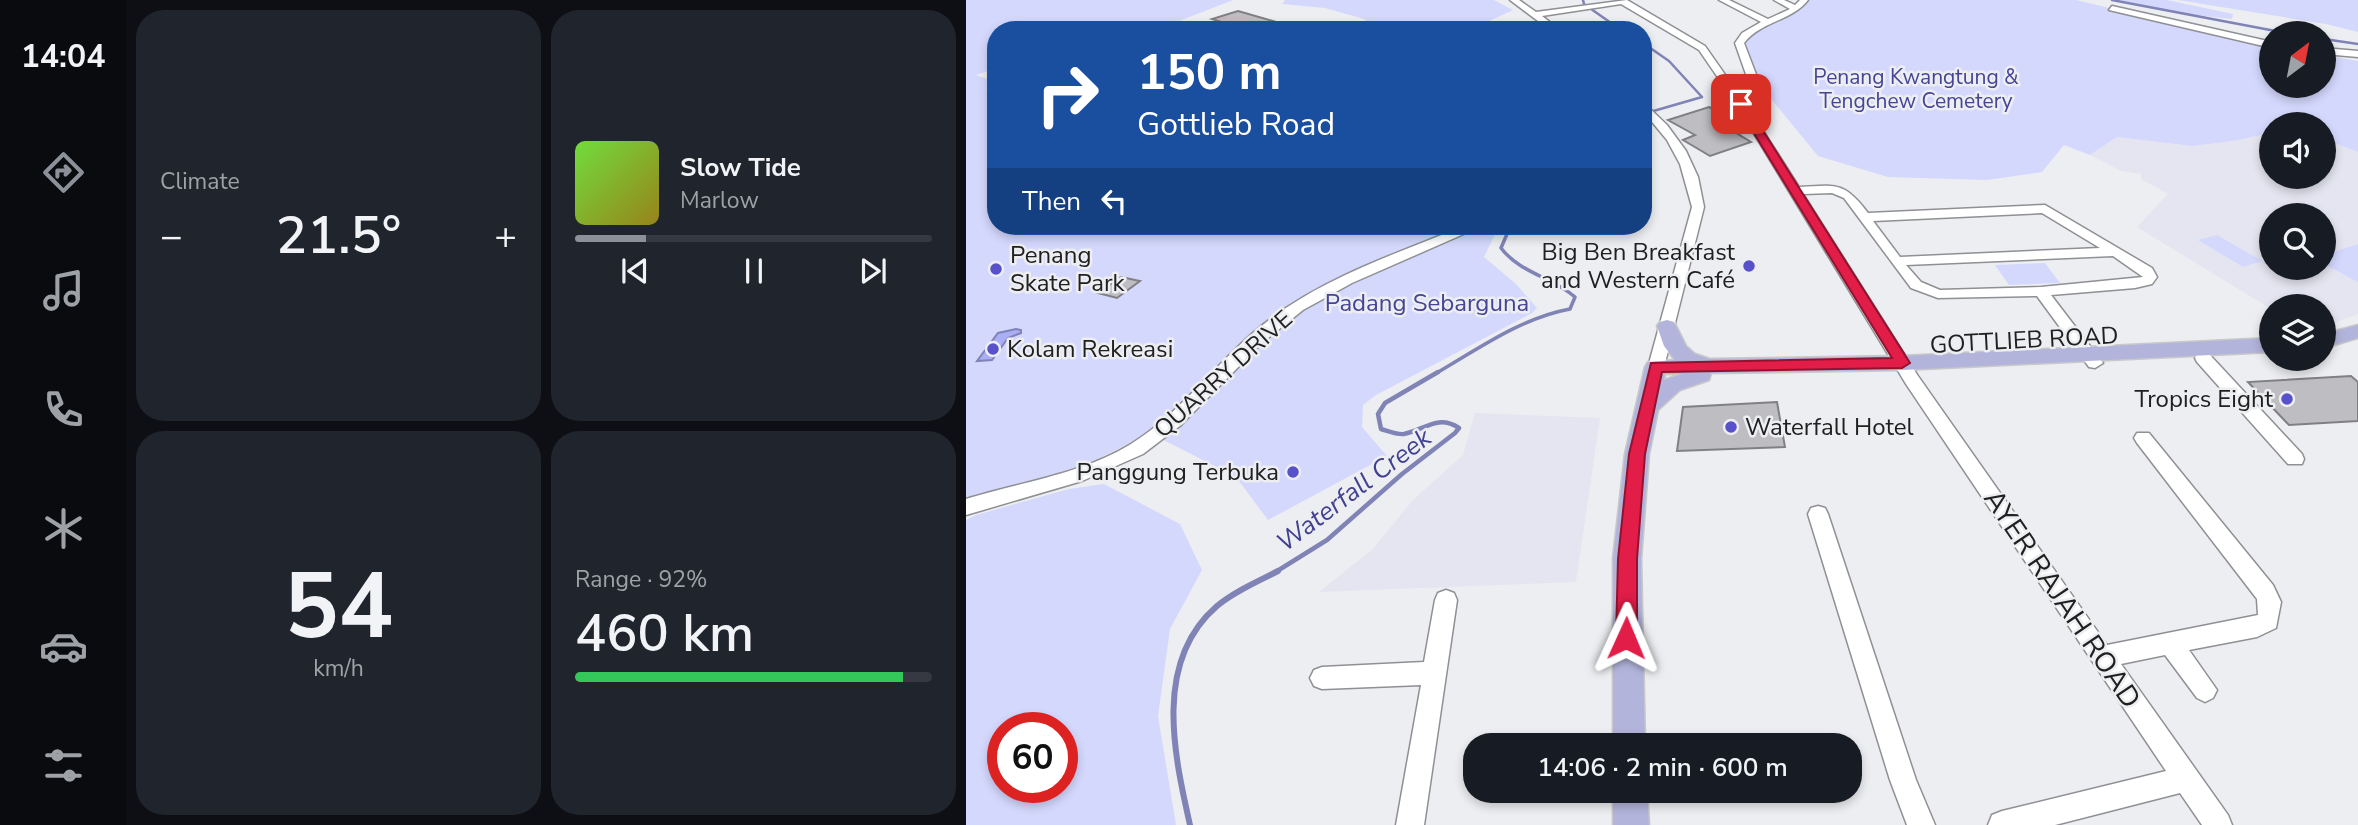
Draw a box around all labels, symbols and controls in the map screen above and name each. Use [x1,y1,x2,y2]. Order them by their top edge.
north arrow [2259,21,2336,98]
map controls [2259,21,2336,371]
text: 14:04 [21,35,105,78]
text: 150 m [1137,39,1281,106]
icon: right [1022,49,1113,140]
park label: Penang Kwangtung & Tengchew Cemetery [1813,63,2019,115]
pin [1711,74,1771,134]
icon: arrive [1722,85,1760,123]
text: Gottlieb Road [1137,103,1335,146]
button: sound [2259,112,2336,189]
icon: directions [39,148,88,197]
text: Slow Tide [680,150,801,185]
text: Climate [160,166,240,197]
icon: left [1095,182,1133,220]
text: Then [1022,184,1081,219]
text: Marlow [680,185,759,216]
text: 21.5° [276,200,401,271]
button: search [2259,203,2336,280]
text: − [160,211,183,262]
text: + [494,211,517,262]
place label: Big Ben Breakfast and Western Café [1541,236,1736,296]
place label: Penang Skate Park [1010,239,1126,299]
icon: previous [616,252,654,290]
icon: pause [735,252,773,290]
icon: next [854,252,892,290]
marker: Big Ben Breakfast and Western Café [1741,258,1757,274]
marker: Penang Skate Park [988,261,1004,277]
icon: music [39,266,88,315]
park label: Padang Sebarguna [1325,287,1529,319]
button: layers [2259,294,2336,371]
street label: QUARRY DRIVE [1147,303,1299,445]
street label: GOTTLIEB ROAD [1929,319,2119,361]
place label: Kolam Rekreasi [1007,333,1173,365]
marker: Kolam Rekreasi [985,341,1001,357]
place label: Tropics Eight [2135,383,2274,415]
icon: phone [39,385,88,434]
marker: Tropics Eight [2279,391,2295,407]
place label: Waterfall Hotel [1745,411,1914,443]
marker: Waterfall Hotel [1723,419,1739,435]
water label: Waterfall Creek [1269,420,1439,560]
place label: Panggung Terbuka [1077,456,1279,488]
marker: Panggung Terbuka [1285,464,1301,480]
street label: AYER RAJAH ROAD [1975,482,2149,716]
icon: climate [39,504,88,553]
text: 54 [284,545,393,669]
text: Range · 92% [575,564,707,595]
text: 460 km [575,598,754,669]
position arrow [1589,601,1663,675]
icon: car [39,622,88,671]
text: km/h [313,653,364,684]
speed limit sign: 60 [987,712,1078,803]
icon: filters [39,741,88,790]
text: 14:06 · 2 min · 600 m [1537,750,1788,785]

